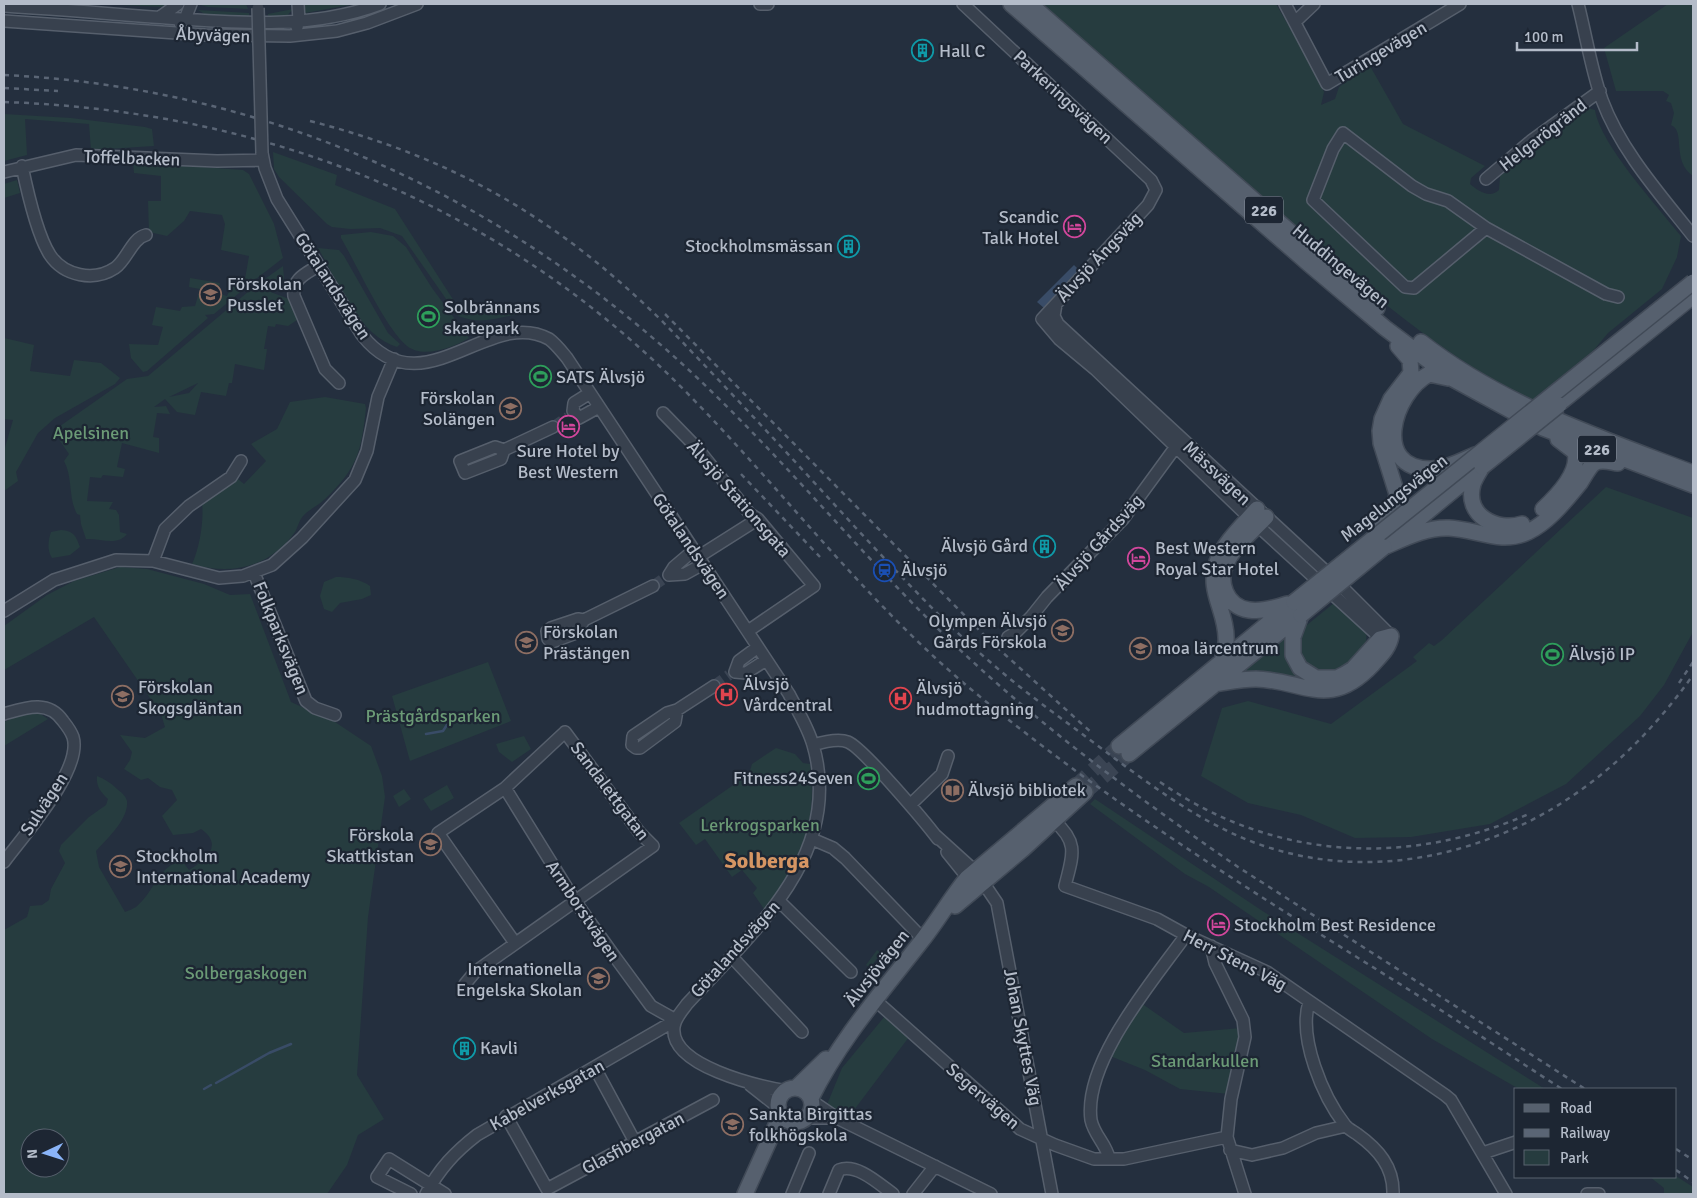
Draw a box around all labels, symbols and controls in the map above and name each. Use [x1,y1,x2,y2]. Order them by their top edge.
street label: Turingevägen [1331,16,1431,88]
scale bar [1517,20,1637,52]
street label: Åbyvägen [175,23,251,47]
text: 100 m [1524,28,1564,46]
building icon: Hall C [911,39,935,63]
place label: Hall C [939,40,986,62]
street label: Parkeringsvägen [1009,45,1117,149]
street label: Helgarögränd [1495,94,1591,176]
street label: Toffelbacken [83,145,181,171]
road number: 226 [1245,196,1283,224]
place label: Scandic Talk Hotel [982,206,1059,249]
street label: Älvsjö Ängsväg [1052,207,1146,307]
hotel icon: Scandic Talk Hotel [1063,215,1087,239]
street label: Huddingevägen [1288,219,1394,313]
street label: Götalandsvägen [290,228,376,344]
building icon: Stockholmsmässan [837,234,861,258]
place label: Stockholmsmässan [685,235,833,257]
place label: Förskolan Pusslet [227,273,302,316]
school or university icon: Förskolan Pusslet [199,282,223,306]
place label: Solbrännans skatepark [444,296,540,339]
sports icon: Solbrännans skatepark [416,305,440,329]
sports icon: SATS Älvsjö [528,365,552,389]
place label: SATS Älvsjö [556,366,645,388]
place label: Förskolan Solängen [420,387,495,430]
school or university icon: Förskolan Solängen [499,396,523,420]
hotel icon: Sure Hotel by Best Western [556,414,580,438]
park label: Apelsinen [53,422,129,444]
street label: Älvsjö Stationsgata [682,436,796,562]
street label: Mässvägen [1178,436,1256,510]
road number: 226 [1578,436,1616,462]
place label: Sure Hotel by Best Western [517,440,620,483]
street label: Magelungsvägen [1336,449,1452,547]
street label: Götalandsvägen [647,489,735,603]
street label: Älvsjö Gårdsväg [1050,489,1148,595]
building icon: Älvsjö Gård [1032,534,1056,558]
place label: Älvsjö Gård [941,535,1028,557]
place label: Best Western Royal Star Hotel [1155,537,1279,580]
hotel icon: Best Western Royal Star Hotel [1127,546,1151,570]
station icon: Älvsjö [873,558,897,582]
place label: Älvsjö [901,559,947,581]
street label: Folkparksvägen [248,578,314,698]
place label: Olympen Älvsjö Gårds Förskola [929,610,1047,653]
school or university icon: Olympen Älvsjö Gårds Förskola [1051,619,1075,643]
place label: Förskolan Prästängen [543,621,630,664]
school or university icon: Förskolan Prästängen [515,630,539,654]
school or university icon: moa lärcentrum [1129,636,1153,660]
place label: moa lärcentrum [1157,637,1279,659]
sports icon: Älvsjö IP [1541,642,1565,666]
place label: Älvsjö IP [1569,643,1635,665]
place label: Älvsjö Vårdcentral [743,673,832,716]
place label: Förskolan Skogsgläntan [138,676,242,719]
place label: Älvsjö hudmottagning [916,677,1034,720]
hospital icon: Älvsjö Vårdcentral [715,682,739,706]
school or university icon: Förskolan Skogsgläntan [110,685,134,709]
hospital icon: Älvsjö hudmottagning [888,686,912,710]
park label: Prästgårdsparken [366,705,500,727]
street label: Sandalettgatan [566,737,654,845]
sports icon: Fitness24Seven [857,766,881,790]
place label: Fitness24Seven [733,767,853,789]
street label: Sulvägen [16,768,72,840]
library icon: Älvsjö bibliotek [940,778,964,802]
place label: Älvsjö bibliotek [968,779,1086,801]
park label: Lerkrogsparken [700,814,820,836]
place label: Förskola Skattkistan [327,824,414,867]
school or university icon: Förskola Skattkistan [418,833,442,857]
place label: Stockholm International Academy [136,845,310,888]
district label: Solberga [725,847,809,874]
school or university icon: Stockholm International Academy [108,854,132,878]
street label: Armborstvägen [541,856,625,966]
street label: Götalandsvägen [686,896,784,1002]
hotel icon: Stockholm Best Residence [1206,913,1230,937]
place label: Stockholm Best Residence [1234,914,1436,936]
street label: Herr Stens Väg [1180,924,1290,996]
street label: Älvsjövägen [840,925,914,1011]
place label: Internationella Engelska Skolan [456,958,582,1001]
park label: Solbergaskogen [185,962,307,984]
school or university icon: Internationella Engelska Skolan [586,967,610,991]
street label: Johan Skyttes Väg [999,967,1047,1107]
building icon: Kavli [452,1036,476,1060]
place label: Kavli [480,1037,518,1059]
park label: Standarkullen [1151,1050,1259,1072]
street label: Kabelverksgatan [486,1054,608,1136]
street label: Segervägen [942,1058,1024,1134]
legend [1514,1088,1677,1178]
text: Road [1560,1099,1592,1117]
place label: Sankta Birgittas folkhögskola [749,1103,873,1146]
street label: Glasfibergatan [578,1107,688,1179]
school or university icon: Sankta Birgittas folkhögskola [721,1112,745,1136]
text: Railway [1560,1124,1610,1142]
north arrow [20,1128,70,1178]
text: N [24,1148,41,1159]
text: Park [1560,1149,1589,1167]

